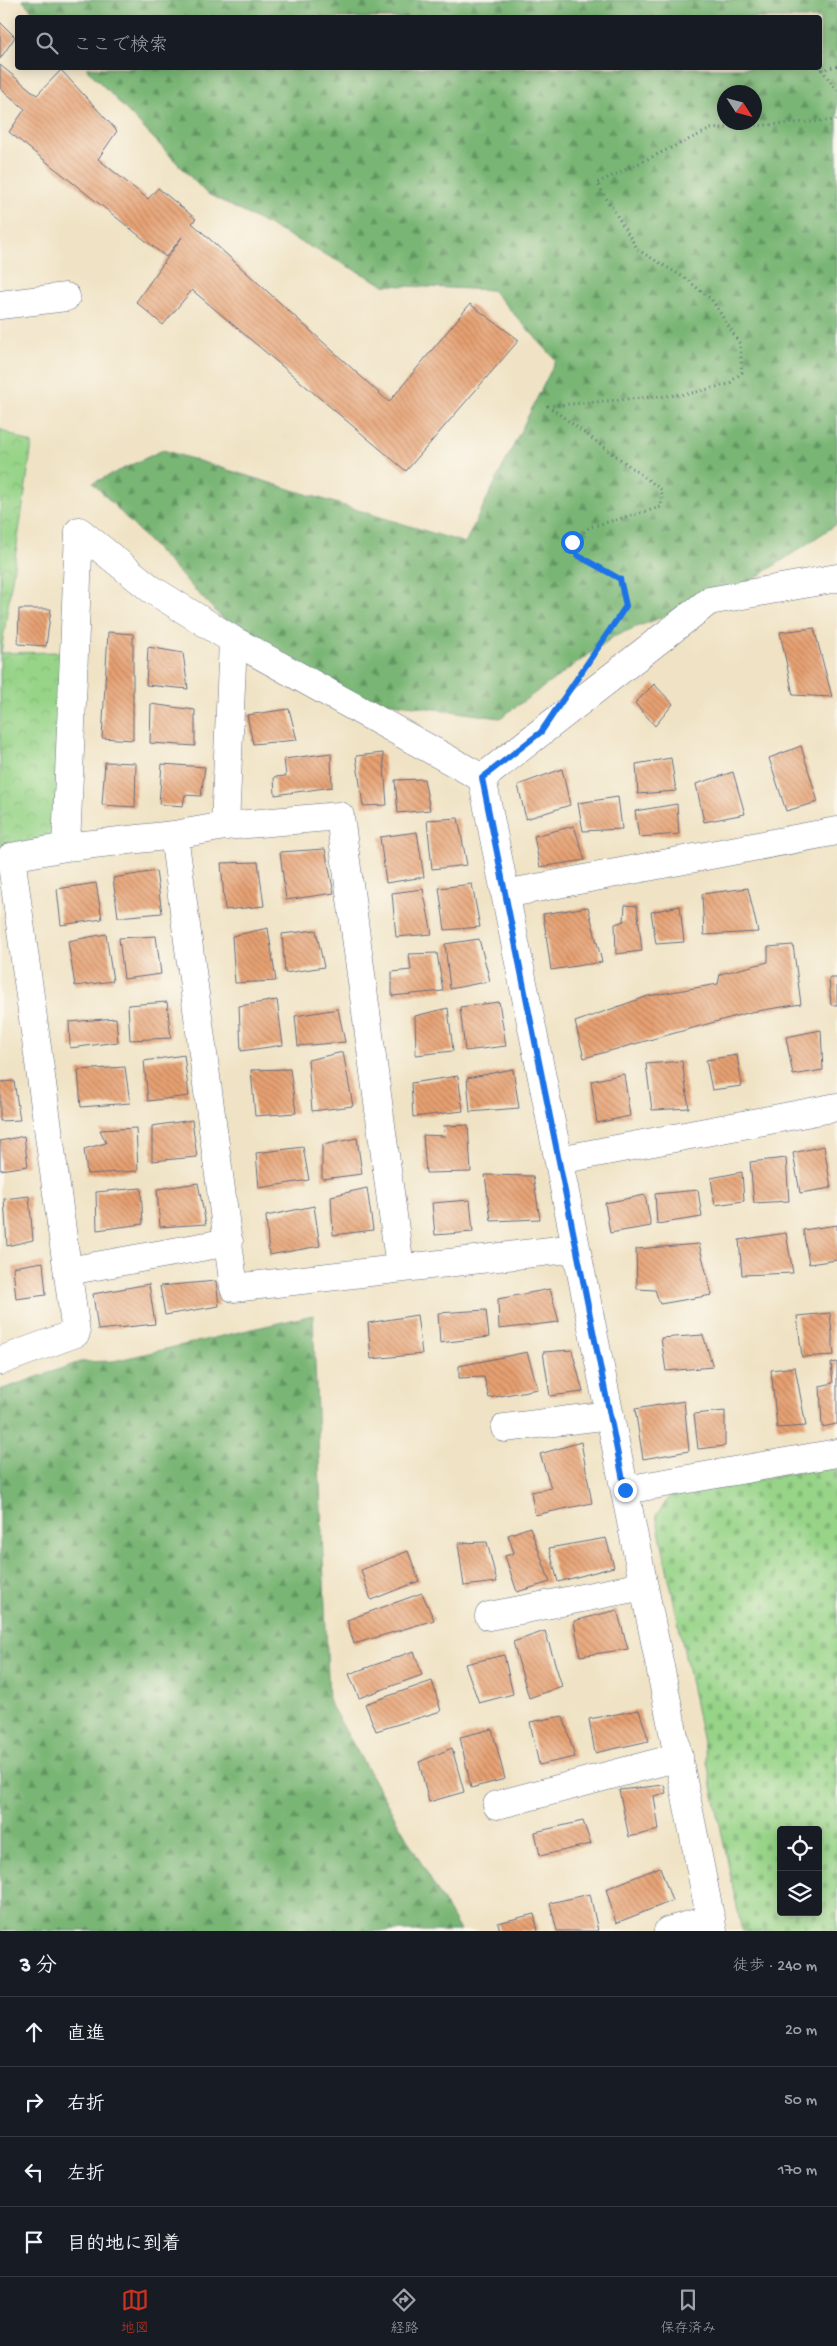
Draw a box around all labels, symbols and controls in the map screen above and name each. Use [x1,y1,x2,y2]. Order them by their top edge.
search box [15,15,822,70]
icon: search [33,29,61,57]
text: ここで検索 [73,35,168,58]
north arrow [717,85,762,130]
route start [561,531,584,554]
route end [614,1479,637,1502]
map controls [777,1826,822,1916]
button: locate [777,1826,822,1871]
button: layers [777,1871,822,1916]
text: 3 分 [20,1955,57,1980]
text: 徒歩 · 240 m [733,1958,817,1977]
icon: ahead [20,2018,48,2046]
text: 20 m [785,2022,817,2041]
text: 直進 [67,2024,105,2047]
icon: right [20,2088,48,2116]
text: 50 m [784,2092,817,2111]
text: 右折 [67,2094,105,2117]
icon: left [20,2158,48,2186]
text: 170 m [778,2162,817,2181]
text: 左折 [67,2164,105,2187]
icon: arrive [20,2228,48,2256]
text: 目的地に到着 [67,2234,181,2257]
tab: 地図 [121,2286,149,2338]
tab: 経路 [390,2286,418,2338]
tab: 保存済み [660,2286,716,2338]

